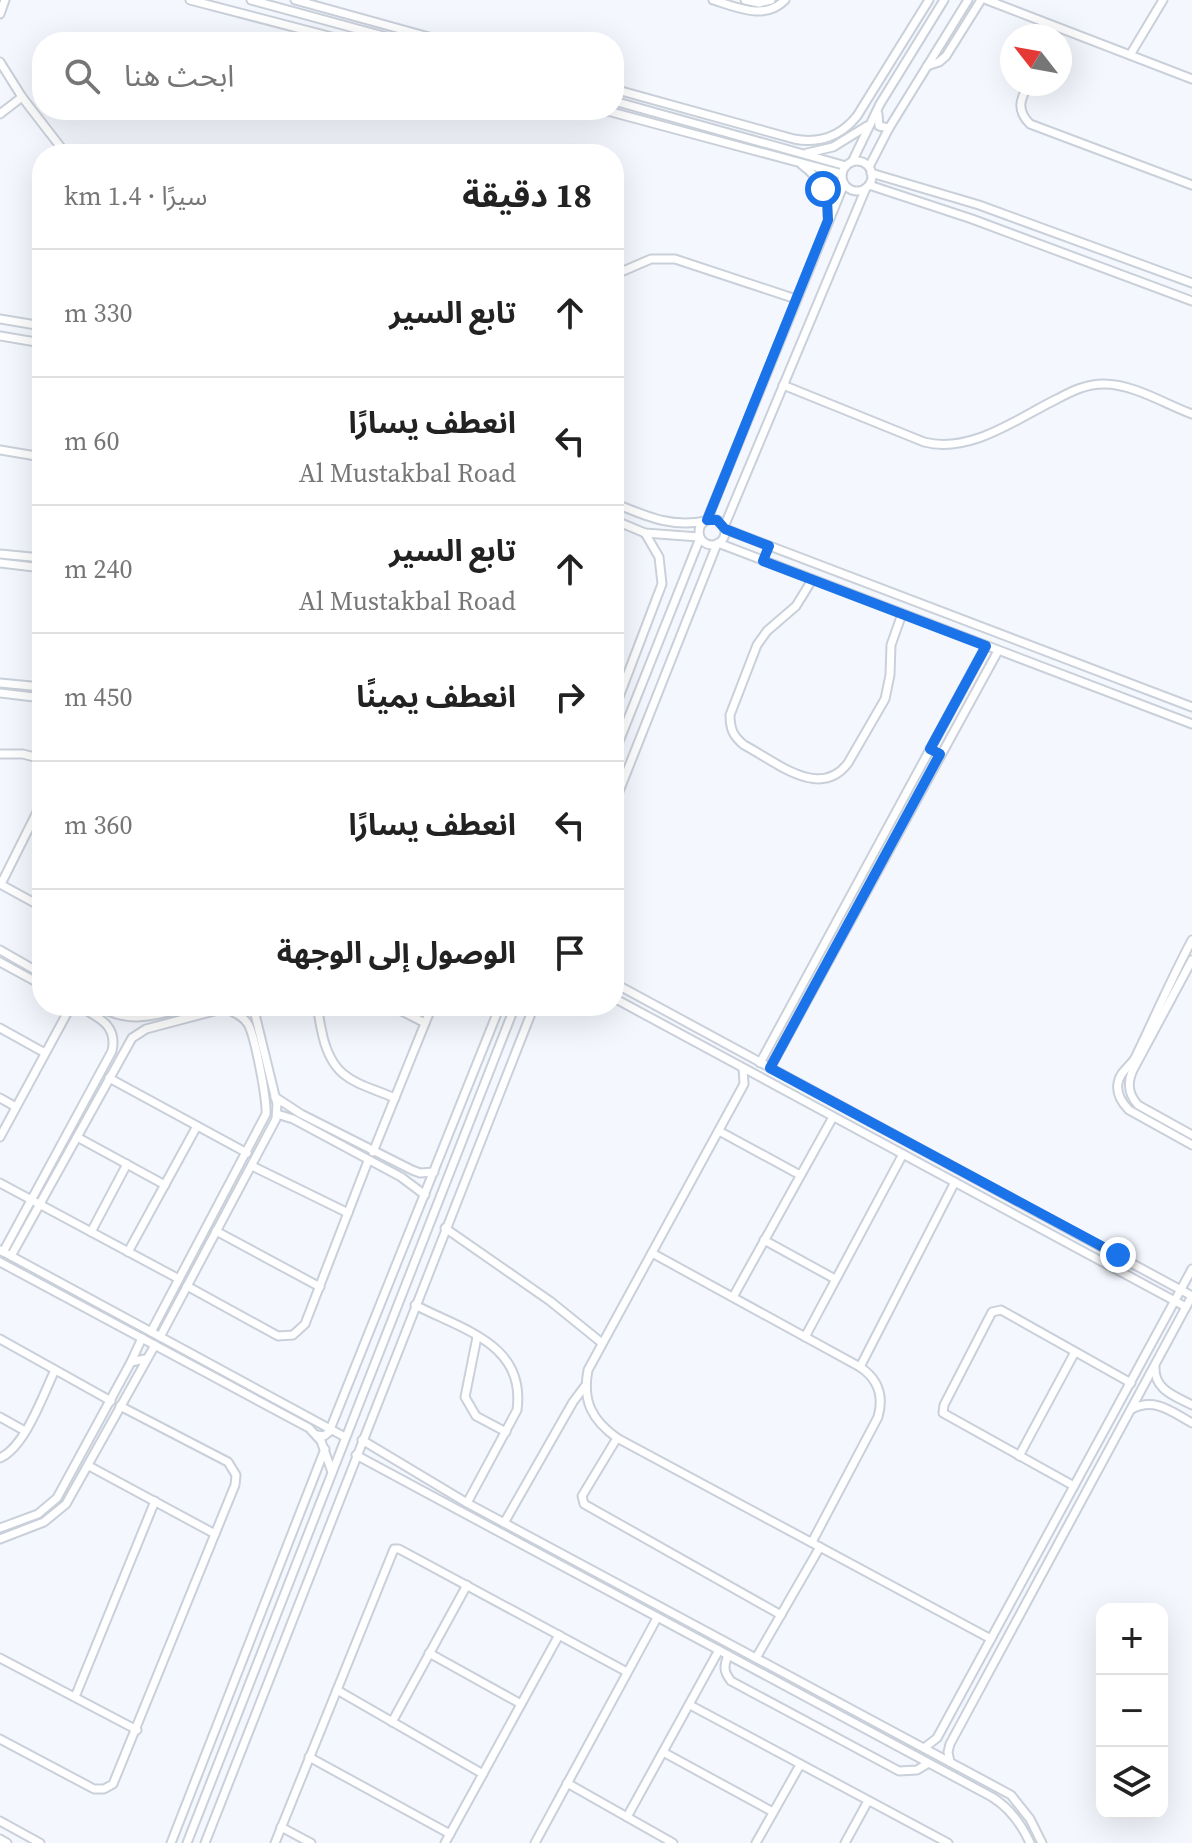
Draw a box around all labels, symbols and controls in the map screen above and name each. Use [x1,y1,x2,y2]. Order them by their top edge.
north arrow [1000,24,1072,96]
search box [32,32,624,120]
icon: search [60,54,104,98]
text: ابحث هنا [124,55,234,96]
route start [805,171,841,207]
text: 18 دقيقة [462,172,592,218]
text: سيرًا · 1.4 km [64,178,207,214]
icon: ahead [548,291,592,335]
text: تابع السير [389,292,516,333]
text: 330 m [64,295,133,331]
text: انعطف يسارًا [348,402,516,443]
icon: left [548,419,592,463]
text: 60 m [64,423,120,459]
text: Al Mustakbal Road [299,455,516,491]
text: تابع السير [389,530,516,571]
icon: ahead [548,547,592,591]
text: 240 m [64,551,133,587]
text: Al Mustakbal Road [299,583,516,619]
icon: right [548,675,592,719]
text: انعطف يمينًا [356,676,516,717]
text: 450 m [64,679,133,715]
icon: left [548,803,592,847]
text: انعطف يسارًا [348,804,516,845]
text: 360 m [64,807,133,843]
icon: arrive [548,931,592,975]
text: الوصول إلى الوجهة [277,932,516,973]
route end [1100,1237,1136,1273]
map controls [1096,1603,1168,1819]
button: + [1096,1603,1168,1675]
button: − [1096,1675,1168,1747]
button: layers [1096,1747,1168,1819]

